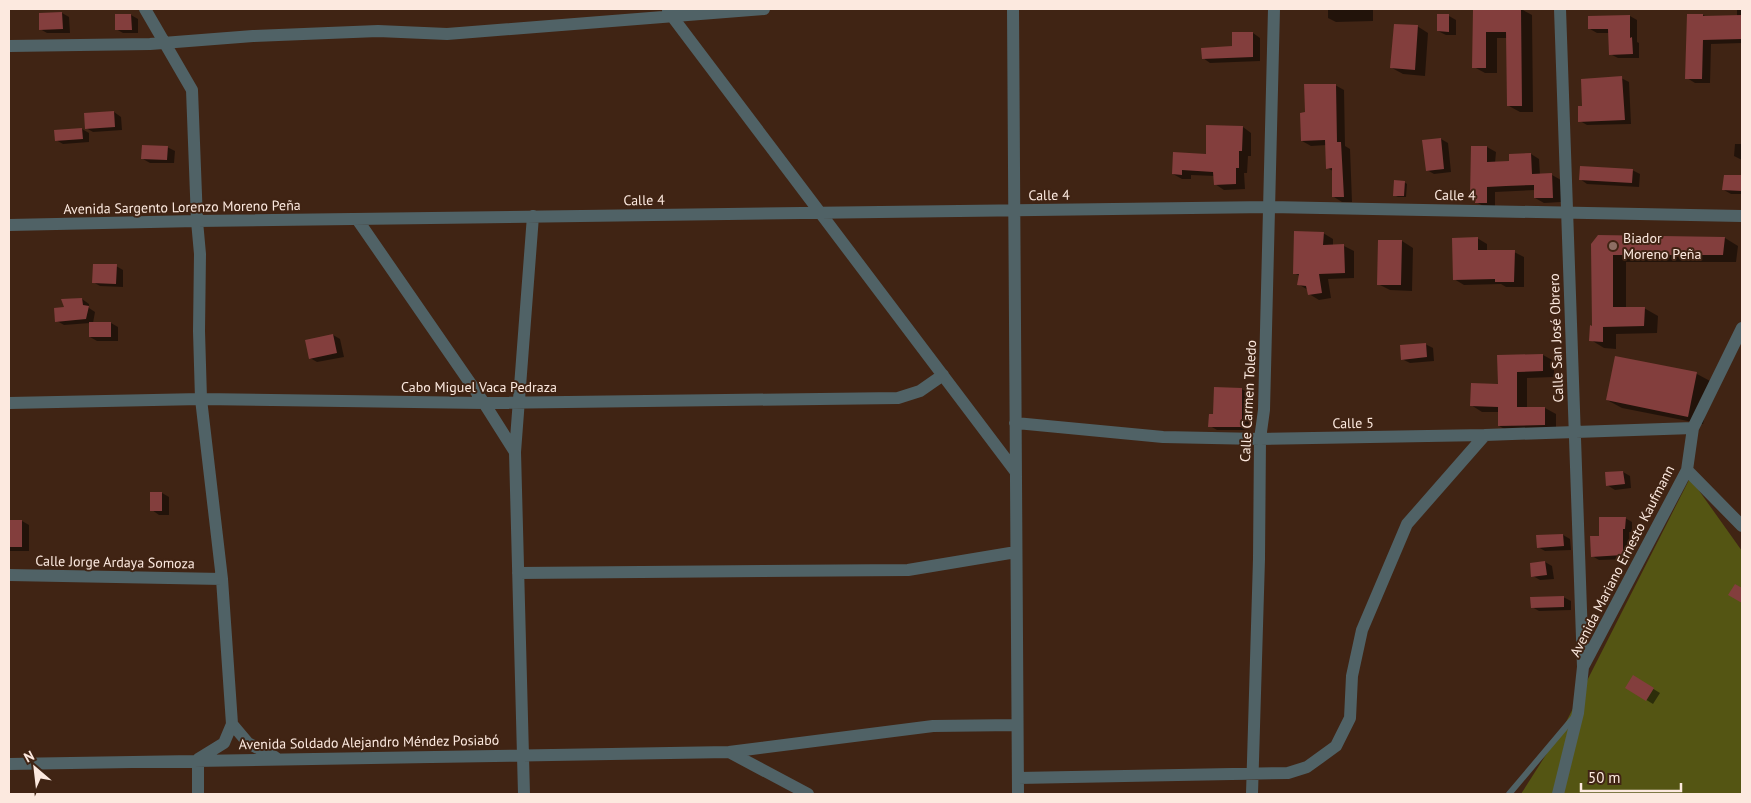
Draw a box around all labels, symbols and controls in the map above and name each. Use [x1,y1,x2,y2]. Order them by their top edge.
street label: Calle 4 [1028,186,1070,204]
street label: Calle 4 [1434,186,1476,204]
street label: Calle 4 [623,191,665,209]
street label: Avenida Sargento Lorenzo Moreno Peña [63,196,301,218]
place label: Biador Moreno Peña [1623,229,1701,263]
marker: Biador Moreno Peña [1607,240,1619,252]
street label: Calle San José Obrero [1545,273,1567,403]
street label: Calle Carmen Toledo [1236,339,1260,463]
street label: Cabo Miguel Vaca Pedraza [401,378,557,396]
street label: Calle 5 [1332,414,1374,432]
street label: Avenida Mariano Ernesto Kaufmann [1566,462,1678,660]
street label: Calle Jorge Ardaya Somoza [35,552,195,572]
street label: Avenida Soldado Alejandro Méndez Posiabó [239,731,499,753]
north arrow [10,743,60,793]
text: N [21,746,37,767]
scale bar [1581,760,1681,792]
text: 50 m [1588,768,1621,787]

